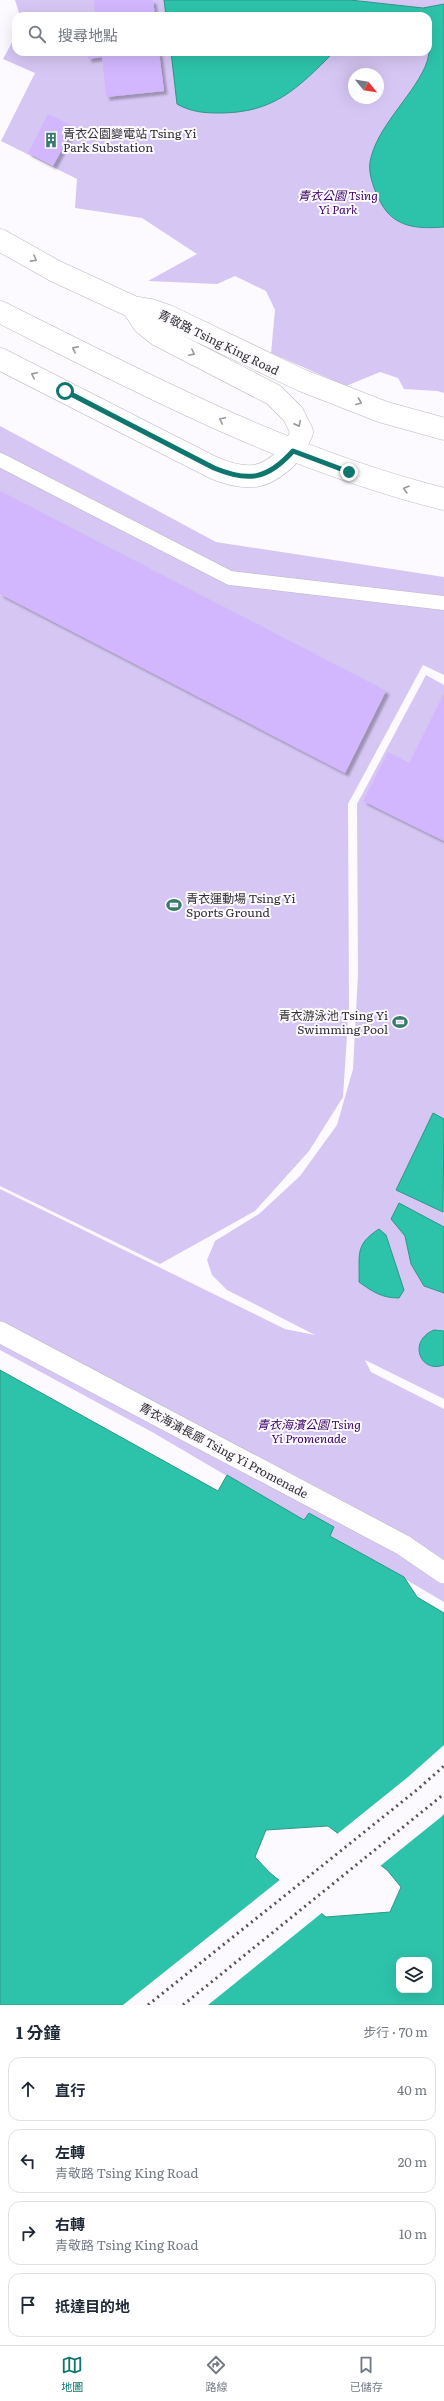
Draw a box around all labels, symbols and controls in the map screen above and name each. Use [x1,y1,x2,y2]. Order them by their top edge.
search box [12,12,432,56]
icon: search [26,23,48,45]
text: 搜尋地點 [58,23,118,46]
north arrow [348,68,384,104]
place label: 青衣公園變電站 Tsing Yi Park Substation [63,124,196,156]
building icon: 青衣公園變電站 Tsing Yi Park Substation [42,131,60,149]
park label: 青衣公園 Tsing Yi Park [298,186,378,218]
one-way arrow [30,254,37,262]
street label: 青敬路 Tsing King Road [156,305,283,379]
one-way arrow [72,346,79,354]
one-way arrow [188,348,196,356]
one-way arrow [31,372,38,380]
route start [56,382,74,400]
one-way arrow [355,398,362,406]
one-way arrow [219,417,226,425]
one-way arrow [293,420,301,427]
route end [340,463,358,481]
one-way arrow [403,485,410,493]
place label: 青衣運動場 Tsing Yi Sports Ground [186,889,295,921]
sports icon: 青衣運動場 Tsing Yi Sports Ground [165,896,183,914]
place label: 青衣游泳池 Tsing Yi Swimming Pool [279,1006,388,1038]
sports icon: 青衣游泳池 Tsing Yi Swimming Pool [391,1013,409,1031]
street label: 青衣海濱長廊 Tsing Yi Promenade [136,1398,312,1502]
park label: 青衣海濱公園 Tsing Yi Promenade [257,1415,361,1447]
map controls [396,1957,432,1993]
button: layers [396,1957,432,1993]
text: 1 分鐘 [16,2019,60,2044]
text: 步行 · 70 m [363,2022,428,2041]
icon: ahead [17,2078,39,2100]
text: 直行 [55,2078,85,2101]
text: 40 m [397,2080,427,2099]
text: 左轉 [55,2140,85,2163]
icon: left [17,2150,39,2172]
text: 20 m [398,2152,427,2171]
text: 青敬路 Tsing King Road [55,2163,198,2182]
text: 右轉 [55,2212,85,2235]
icon: right [17,2222,39,2244]
text: 10 m [399,2224,427,2243]
text: 青敬路 Tsing King Road [55,2235,198,2254]
icon: arrive [17,2294,39,2316]
text: 抵達目的地 [55,2294,130,2317]
tab: 地圖 [61,2354,83,2394]
tab: 路線 [205,2354,227,2394]
tab: 已儲存 [350,2354,383,2394]

